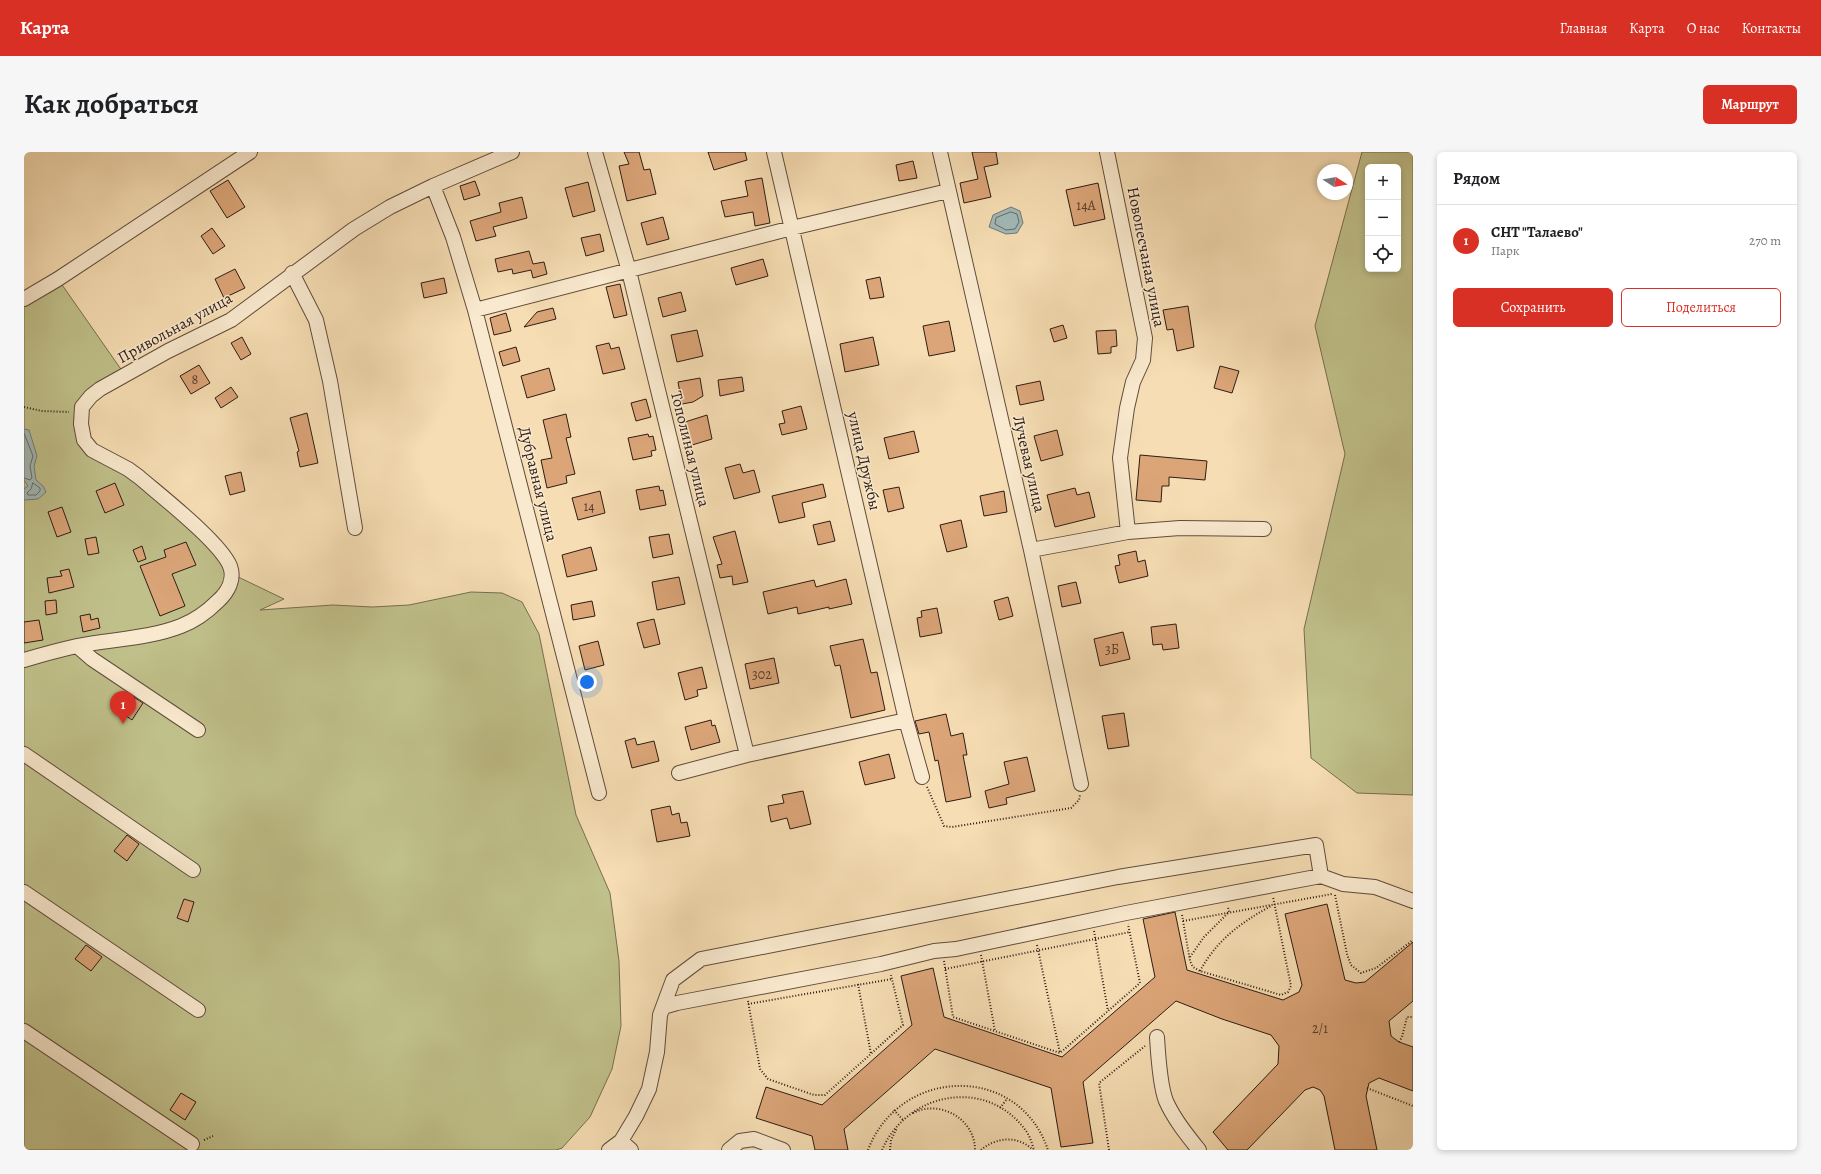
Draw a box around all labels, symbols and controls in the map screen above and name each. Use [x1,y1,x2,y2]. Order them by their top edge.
text: Карта [20,15,69,41]
text: Главная [1560,19,1607,38]
text: Карта [1629,19,1665,38]
text: О нас [1687,19,1720,38]
text: Контакты [1742,19,1801,38]
text: Как добраться [24,85,199,123]
button: Маршрут [1703,85,1797,124]
north arrow [1317,164,1353,200]
map controls [1365,164,1401,272]
button: + [1365,164,1401,200]
text: Рядом [1453,167,1500,190]
street label: Новопесчаная улица [1122,185,1170,330]
house number: 14А [1076,196,1096,215]
button: − [1365,200,1401,236]
text: СНТ "Талаево" [1491,222,1583,242]
text: 1 [1464,232,1468,249]
text: 270 m [1749,232,1781,249]
button: locate [1365,236,1401,272]
text: Парк [1491,242,1520,259]
street label: Привольная улица [114,287,237,369]
button: Сохранить [1453,288,1613,327]
button: Поделиться [1621,288,1781,327]
house number: 8 [192,370,199,389]
street label: Тополиная улица [665,389,715,510]
street label: улица Дружбы [842,408,886,513]
street label: Лучевая улица [1007,413,1051,515]
street label: Дубравная улица [513,424,563,544]
house number: 14 [583,497,595,516]
house number: 3Б [1105,640,1119,659]
house number: 302 [752,665,772,684]
your location [577,672,597,692]
pin: 1 [110,691,136,724]
house number: 2/1 [1312,1019,1328,1038]

